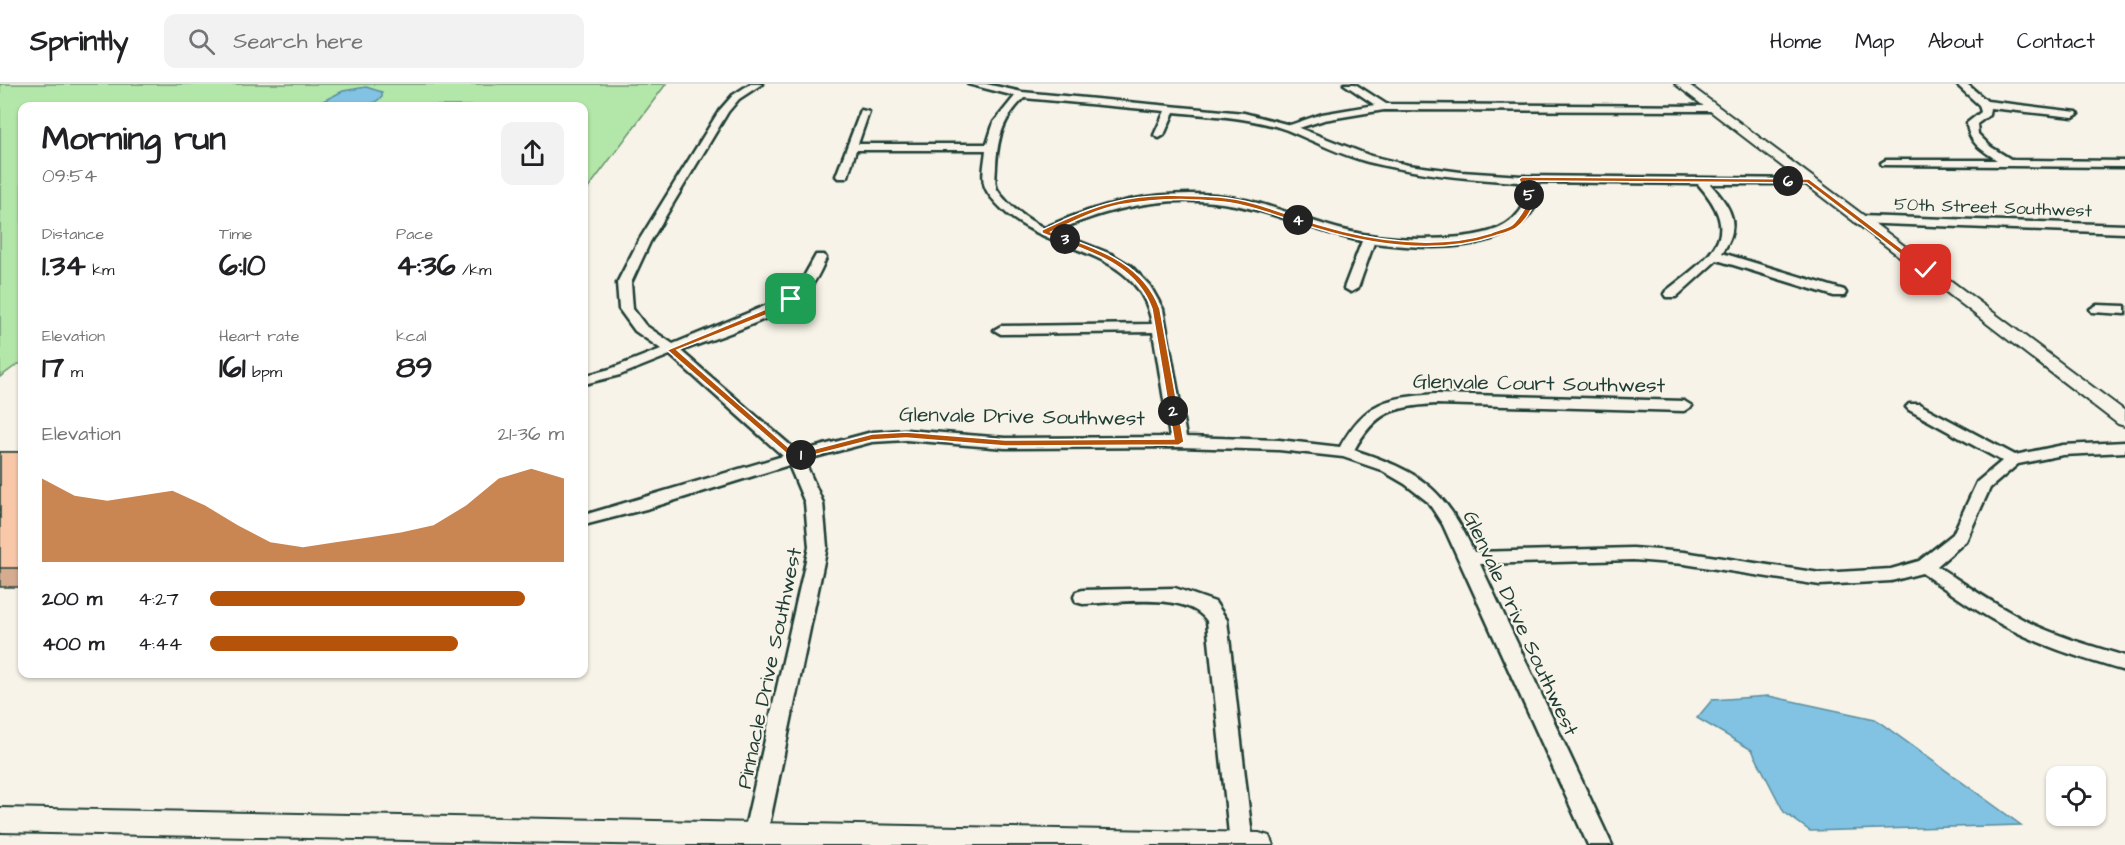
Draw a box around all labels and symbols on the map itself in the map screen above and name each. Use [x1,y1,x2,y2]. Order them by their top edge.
pin: 6 [1773,166,1803,196]
pin: 5 [1514,180,1544,210]
street label: 50th Street Southwest [1894,192,2093,223]
pin: 4 [1283,205,1313,235]
pin: 3 [1050,224,1080,254]
pin [1900,244,1951,295]
pin [765,273,816,324]
street label: Glenvale Court Southwest [1413,367,1666,400]
pin: 2 [1158,396,1188,426]
street label: Glenvale Drive Southwest [899,400,1146,433]
pin: 1 [786,440,816,470]
street label: Glenvale Drive Southwest [1456,506,1586,741]
street label: Pinnacle Drive Southwest [730,544,809,791]

